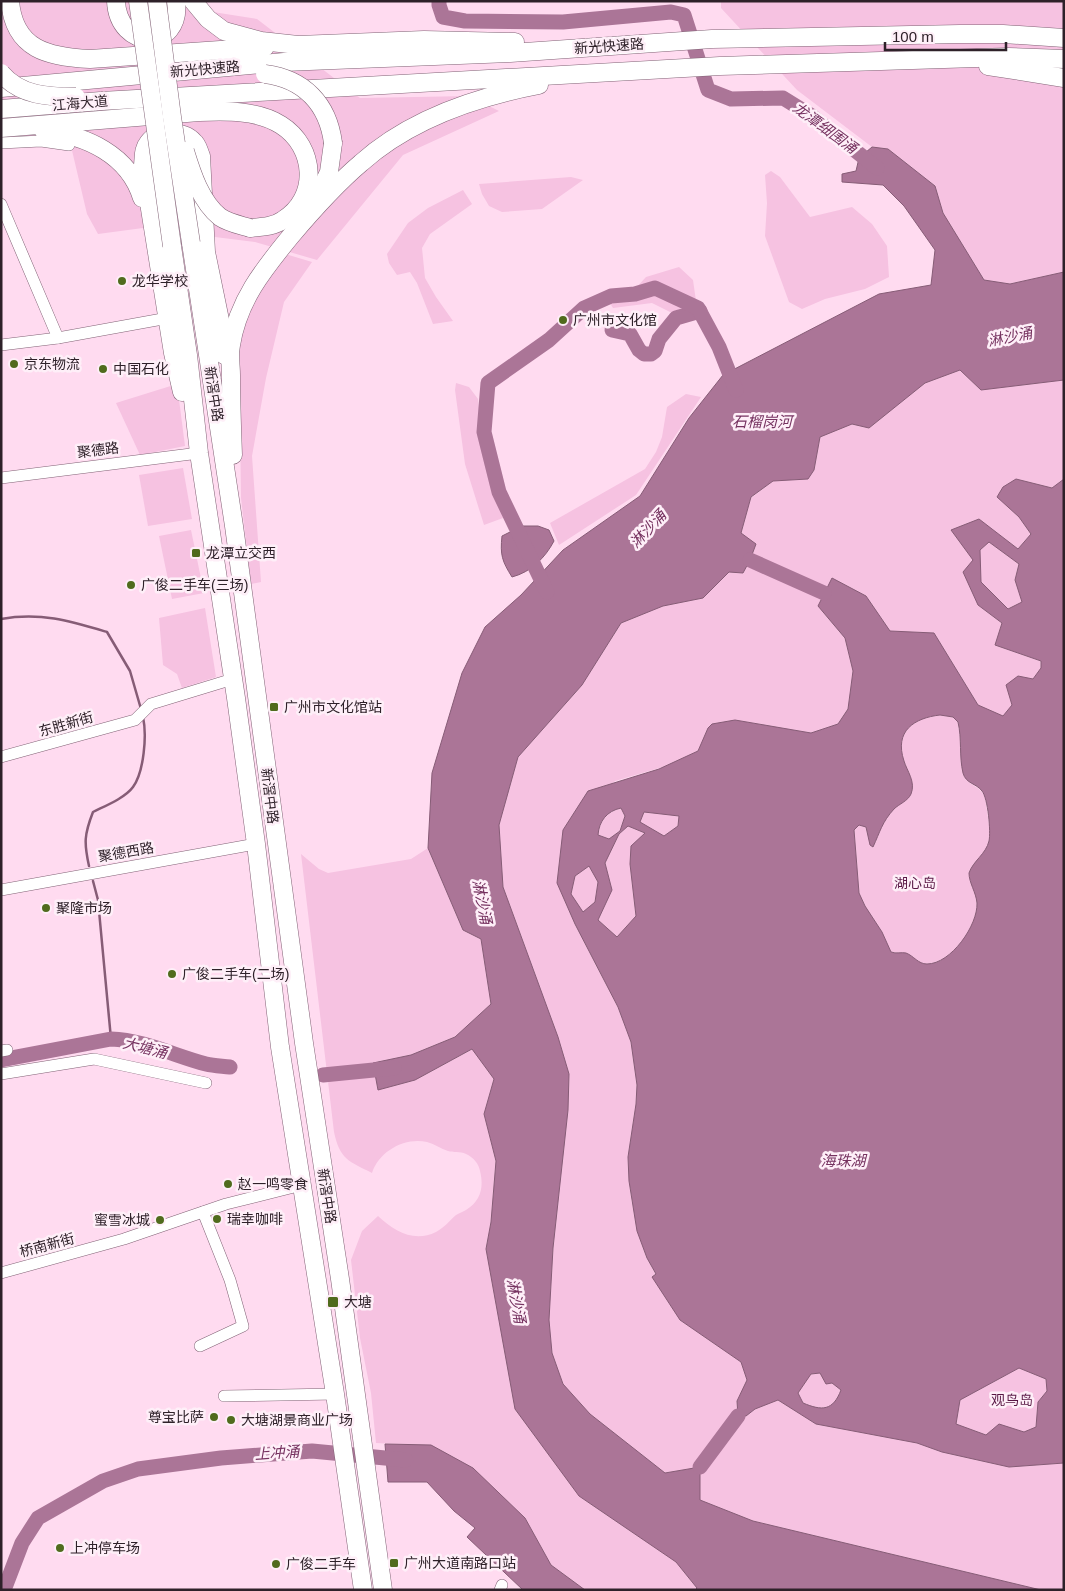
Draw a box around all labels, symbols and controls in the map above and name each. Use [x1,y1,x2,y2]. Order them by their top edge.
scale bar [885,20,1006,52]
text: 100 m [892,28,934,45]
street label: 新光快速路 [574,36,644,56]
street label: 新光快速路 [169,58,241,80]
street label: 江海大道 [51,93,109,113]
water label: 龙潭细围涌 [790,99,862,158]
place label: 龙华学校 [132,273,188,289]
marker: 龙华学校 [116,275,128,287]
place label: 广州市文化馆 [573,312,657,328]
marker: 广州市文化馆 [557,314,569,326]
water label: 淋沙涌 [986,323,1036,349]
place label: 京东物流 [24,356,80,372]
marker: 京东物流 [8,358,20,370]
place label: 中国石化 [113,361,169,377]
marker: 中国石化 [97,363,109,375]
street label: 新滘中路 [202,365,226,423]
water label: 石榴岗河 [732,413,795,430]
street label: 聚德路 [76,440,120,460]
water label: 淋沙涌 [626,505,671,551]
place label: 龙潭立交西 [206,545,276,561]
marker: 龙潭立交西 [190,547,202,559]
place label: 广俊二手车(三场) [141,577,248,593]
marker: 广俊二手车(三场) [125,579,137,591]
place label: 广州市文化馆站 [284,699,382,715]
marker: 广州市文化馆站 [268,701,280,713]
street label: 东胜新街 [37,709,95,739]
street label: 新滘中路 [259,767,281,825]
street label: 聚德西路 [97,839,155,865]
park label: 湖心岛 [894,875,936,891]
water label: 淋沙涌 [470,878,496,928]
place label: 聚隆市场 [56,900,112,916]
marker: 聚隆市场 [40,902,52,914]
place label: 广俊二手车(二场) [182,966,289,982]
marker: 广俊二手车(二场) [166,968,178,980]
water label: 大塘涌 [121,1034,171,1062]
water label: 海珠湖 [820,1152,867,1169]
street label: 新滘中路 [315,1167,339,1225]
place label: 赵一鸣零食 [237,1176,308,1192]
marker: 赵一鸣零食 [222,1178,234,1190]
place label: 瑞幸咖啡 [227,1211,283,1227]
place label: 蜜雪冰城 [94,1212,150,1228]
marker: 瑞幸咖啡 [211,1213,223,1225]
marker: 蜜雪冰城 [154,1214,166,1226]
street label: 桥南新街 [18,1230,76,1260]
water label: 淋沙涌 [504,1277,529,1327]
place label: 大塘 [344,1294,372,1310]
marker: 大塘 [326,1295,340,1309]
park label: 观鸟岛 [991,1392,1033,1408]
place label: 尊宝比萨 [148,1409,204,1425]
marker: 尊宝比萨 [208,1411,220,1423]
place label: 大塘湖景商业广场 [241,1412,353,1428]
marker: 大塘湖景商业广场 [225,1414,237,1426]
water label: 上冲涌 [254,1442,302,1463]
place label: 上冲停车场 [70,1540,140,1556]
marker: 上冲停车场 [54,1542,66,1554]
place label: 广州大道南路口站 [404,1555,516,1571]
place label: 广俊二手车 [286,1556,356,1572]
marker: 广州大道南路口站 [388,1557,400,1569]
marker: 广俊二手车 [270,1558,282,1570]

